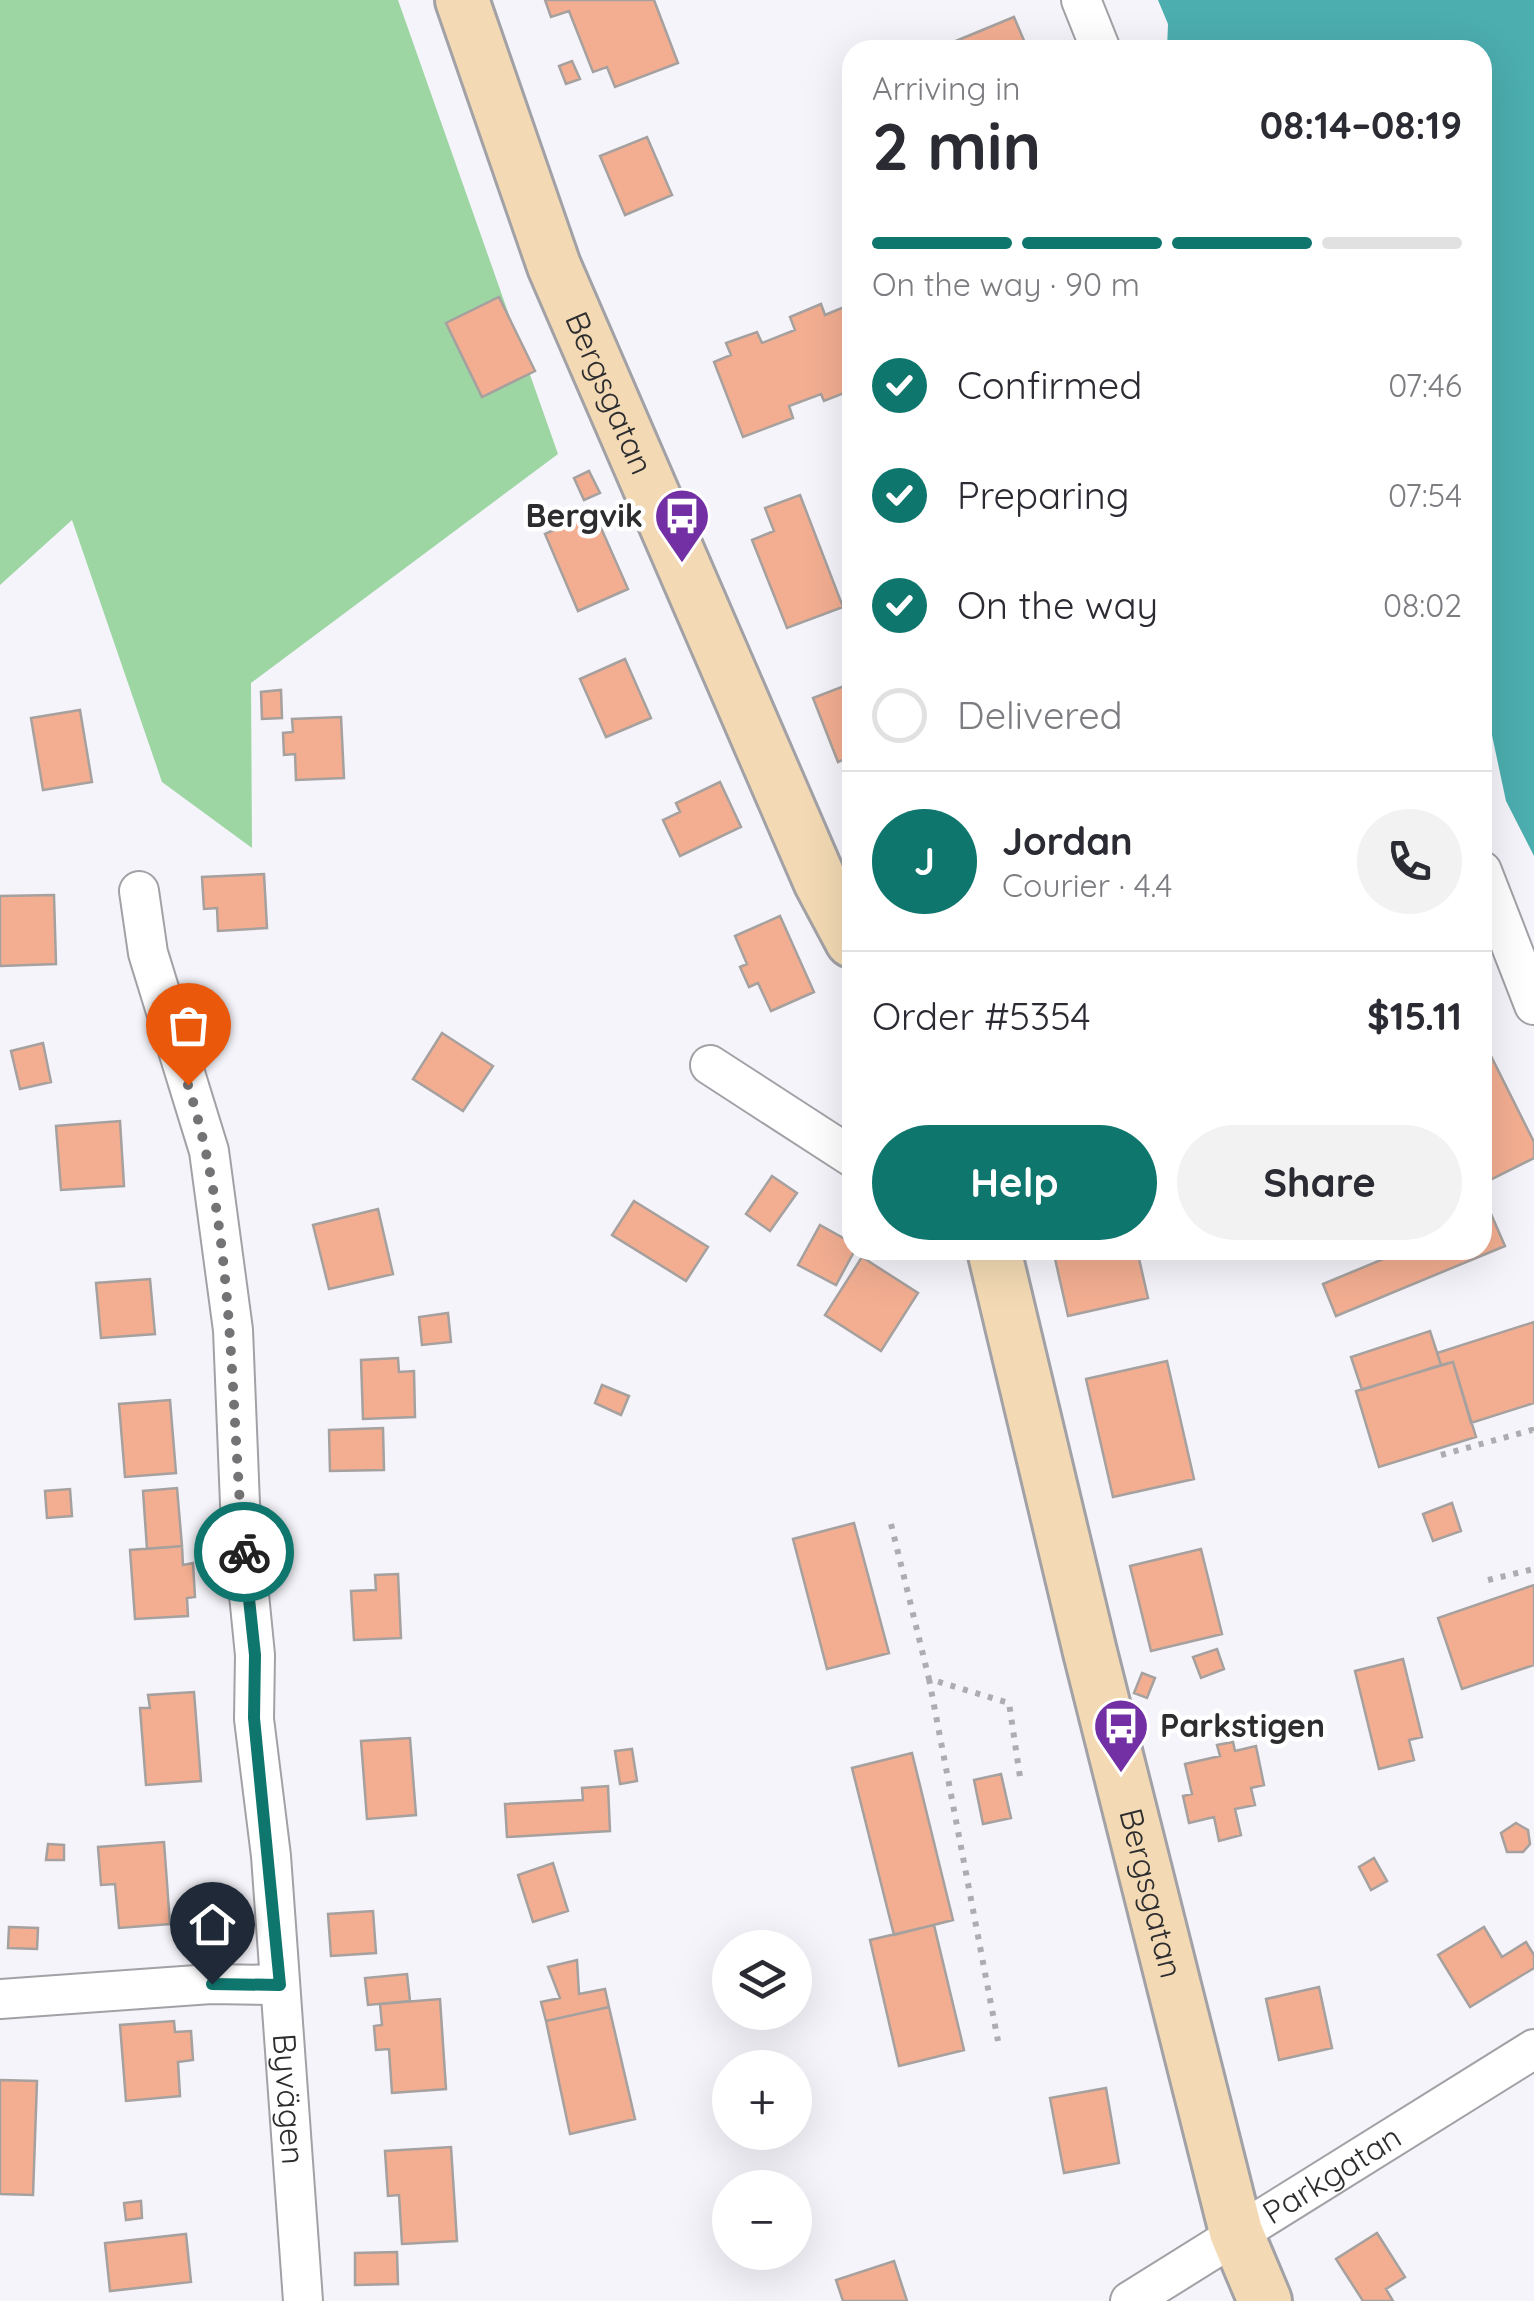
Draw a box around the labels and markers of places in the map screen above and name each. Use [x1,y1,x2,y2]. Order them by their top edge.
bus stop icon: Bergvik [652,486,712,565]
place label: Bergvik [526,495,643,535]
pin [146,983,231,1086]
bus stop icon: Parkstigen [1091,1696,1151,1775]
place label: Parkstigen [1160,1705,1325,1745]
pin [170,1882,255,1985]

